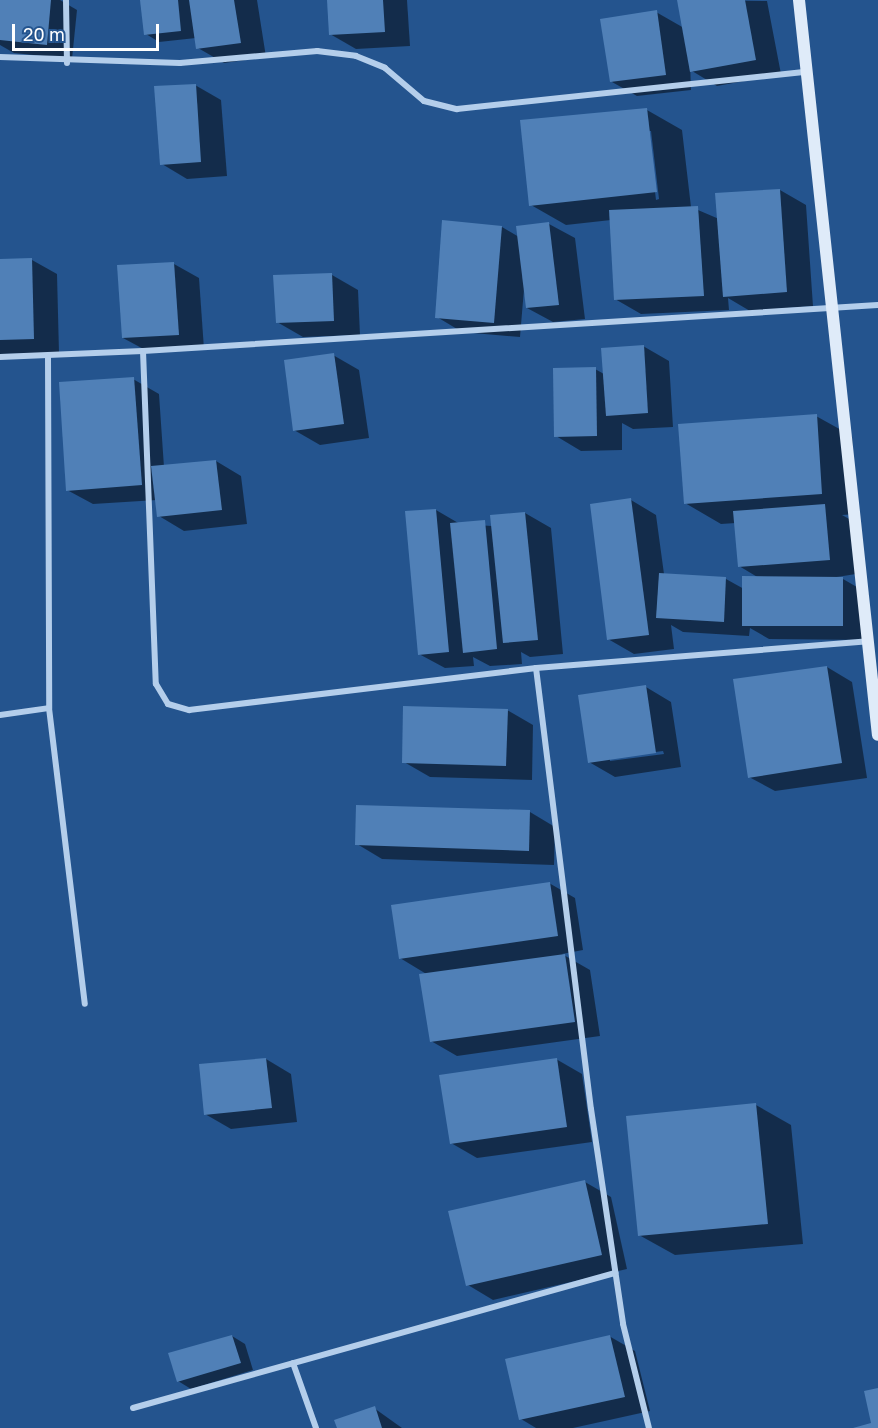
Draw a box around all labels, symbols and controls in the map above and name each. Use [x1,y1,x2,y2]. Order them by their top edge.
scale bar [15,12,162,50]
text: 20 m [23,23,65,45]

